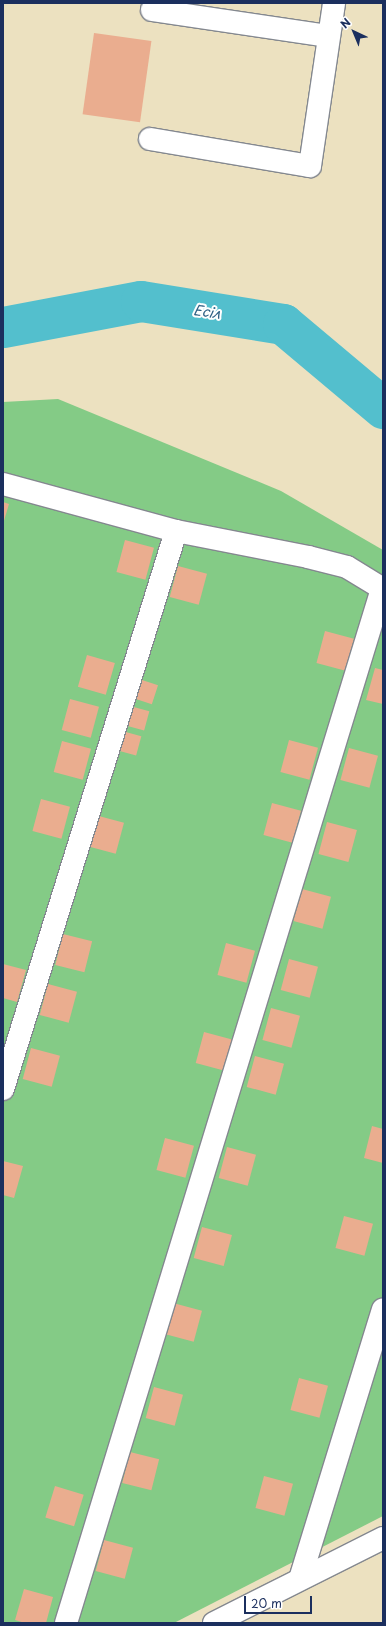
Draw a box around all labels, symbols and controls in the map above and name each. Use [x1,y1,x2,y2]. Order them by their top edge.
north arrow [334,12,374,52]
text: N [336,14,354,32]
water label: Есіл [192,302,222,322]
scale bar [246,1588,314,1614]
text: 20 m [251,1594,282,1612]

